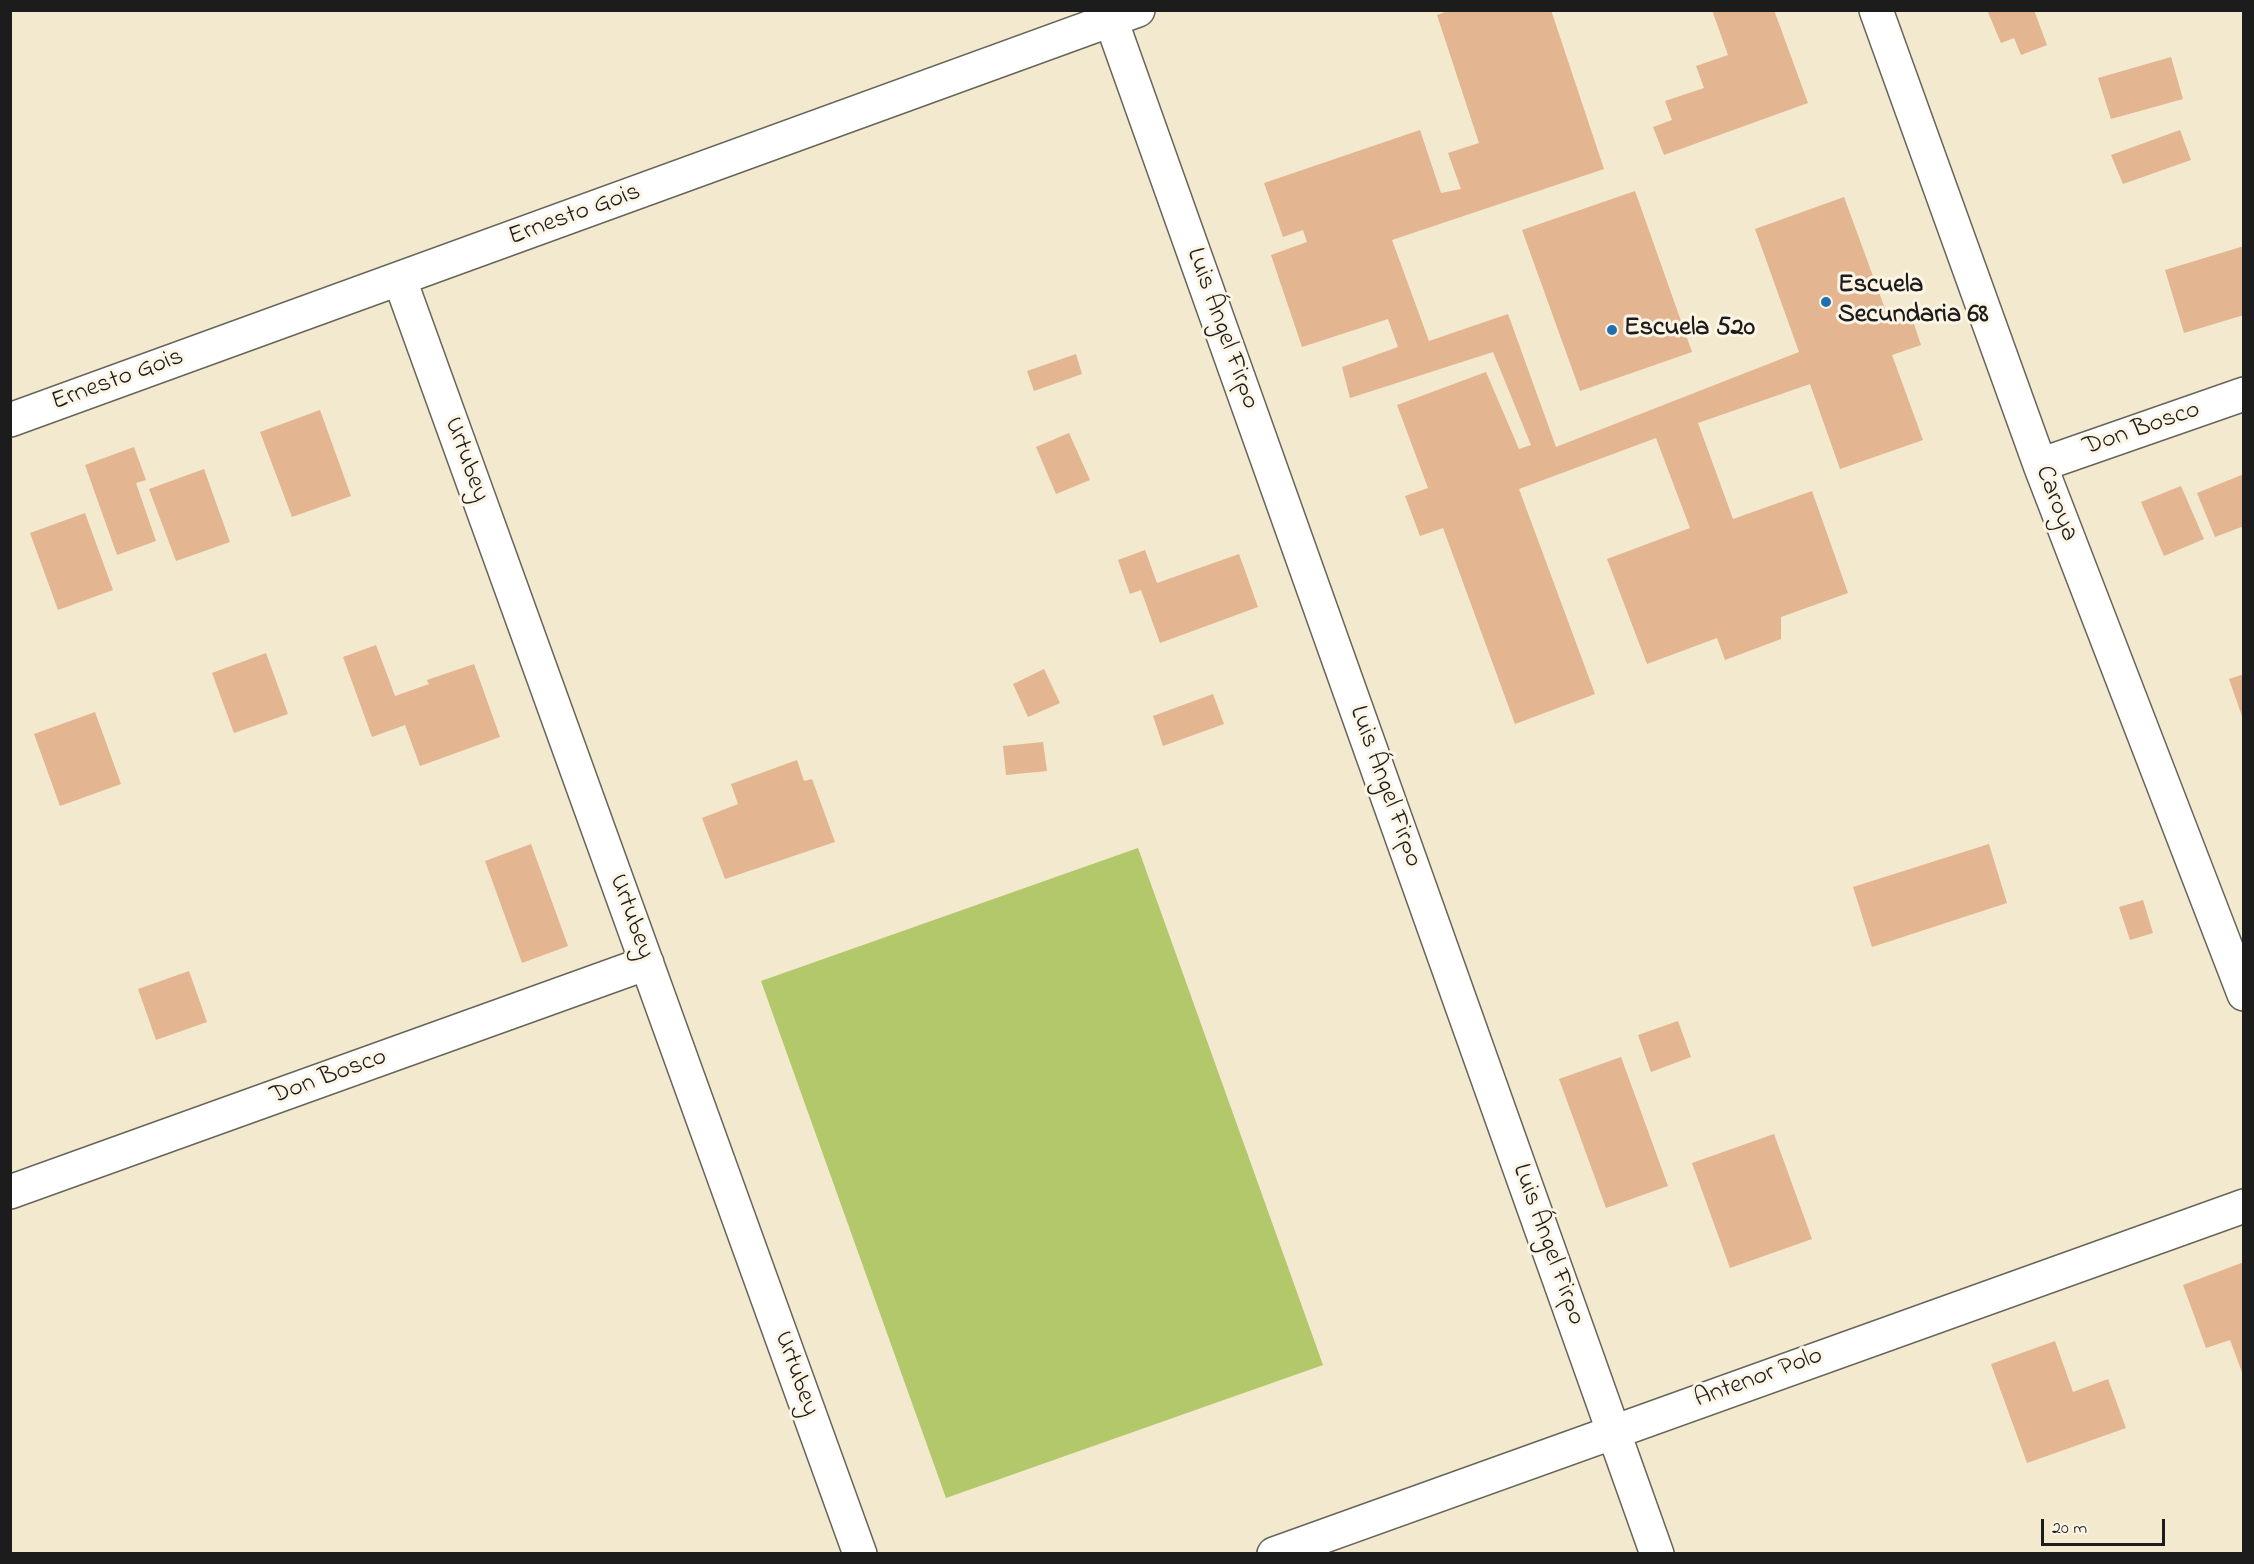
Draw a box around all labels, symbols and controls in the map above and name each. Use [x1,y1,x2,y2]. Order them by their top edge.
street label: Ernesto Gois [505,178,645,254]
street label: Luis Ángel Firpo [1177,244,1265,414]
place label: Escuela Secundaria 68 [1838,271,1989,332]
marker: Escuela Secundaria 68 [1819,295,1833,309]
place label: Escuela 520 [1624,314,1755,346]
marker: Escuela 520 [1605,323,1619,337]
street label: Ernesto Gois [48,343,188,419]
street label: Don Bosco [2080,396,2204,464]
street label: Urtubey [435,413,495,507]
street label: Caroya [2026,462,2084,546]
street label: Luis Ángel Firpo [1340,702,1428,872]
street label: Urtubey [600,870,660,964]
street label: Don Bosco [267,1043,391,1113]
street label: Luis Ángel Firpo [1503,1160,1591,1330]
street label: Urtubey [765,1327,825,1421]
street label: Antenor Polo [1691,1341,1827,1417]
scale bar [2044,1507,2168,1545]
text: 20 m [2052,1516,2087,1542]

